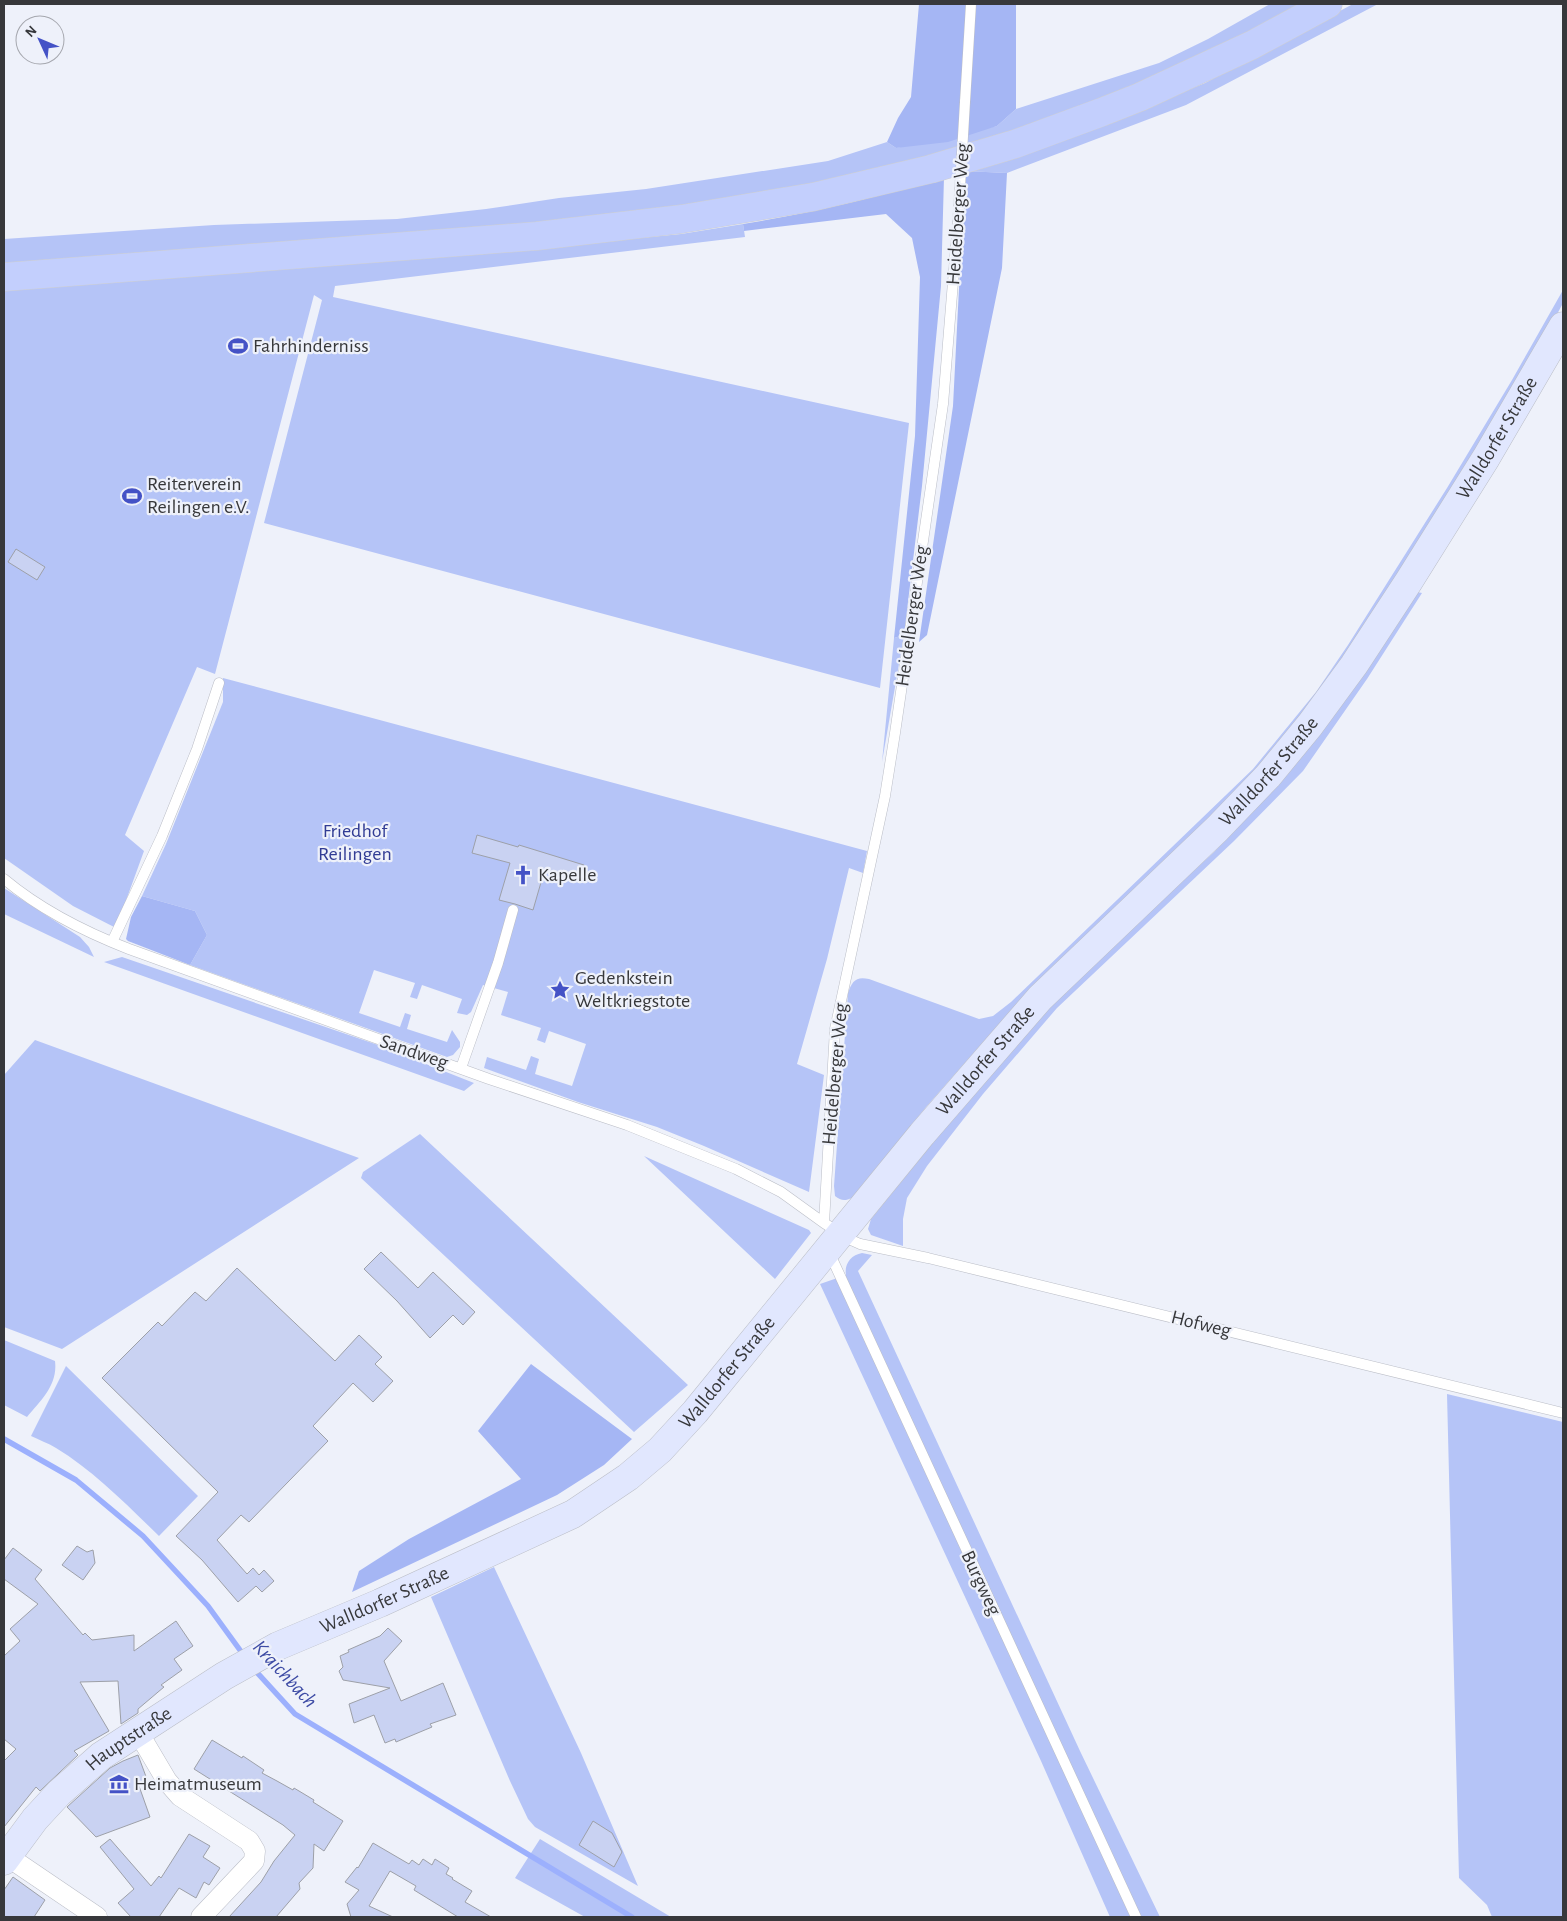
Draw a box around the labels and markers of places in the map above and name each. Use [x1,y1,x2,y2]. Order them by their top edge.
sports icon: Fahrhinderniss [227,335,249,357]
place label: Fahrhinderniss [253,336,369,356]
place label: Reiterverein Reilingen e.V. [147,474,250,517]
sports icon: Reiterverein Reilingen e.V. [121,485,143,507]
church icon: Kapelle [512,864,534,886]
place label: Kapelle [538,865,596,885]
place label: Gedenkstein Weltkriegstote [575,968,690,1011]
place icon: Gedenkstein Weltkriegstote [549,979,571,1001]
museum icon: Heimatmuseum [108,1773,130,1795]
place label: Heimatmuseum [134,1774,262,1794]

